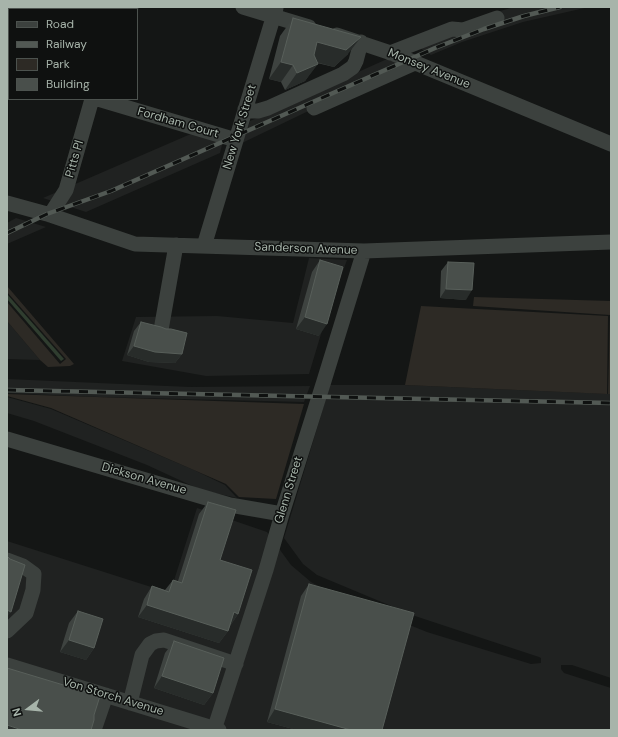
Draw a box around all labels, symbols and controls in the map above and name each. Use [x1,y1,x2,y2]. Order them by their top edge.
legend [8,8,138,100]
text: Road [46,16,74,32]
text: Railway [46,36,87,52]
street label: Monsey Avenue [386,46,472,92]
text: Park [46,56,70,72]
text: Building [46,76,90,92]
street label: New York Street [220,83,260,171]
street label: Fordham Court [136,104,220,142]
street label: Pitts Pl [63,139,87,179]
street label: Sanderson Avenue [254,240,358,258]
street label: Glenn Street [272,455,306,525]
street label: Dickson Avenue [100,460,188,498]
street label: Von Storch Avenue [61,675,165,719]
north arrow [8,689,48,729]
text: N [9,707,24,718]

